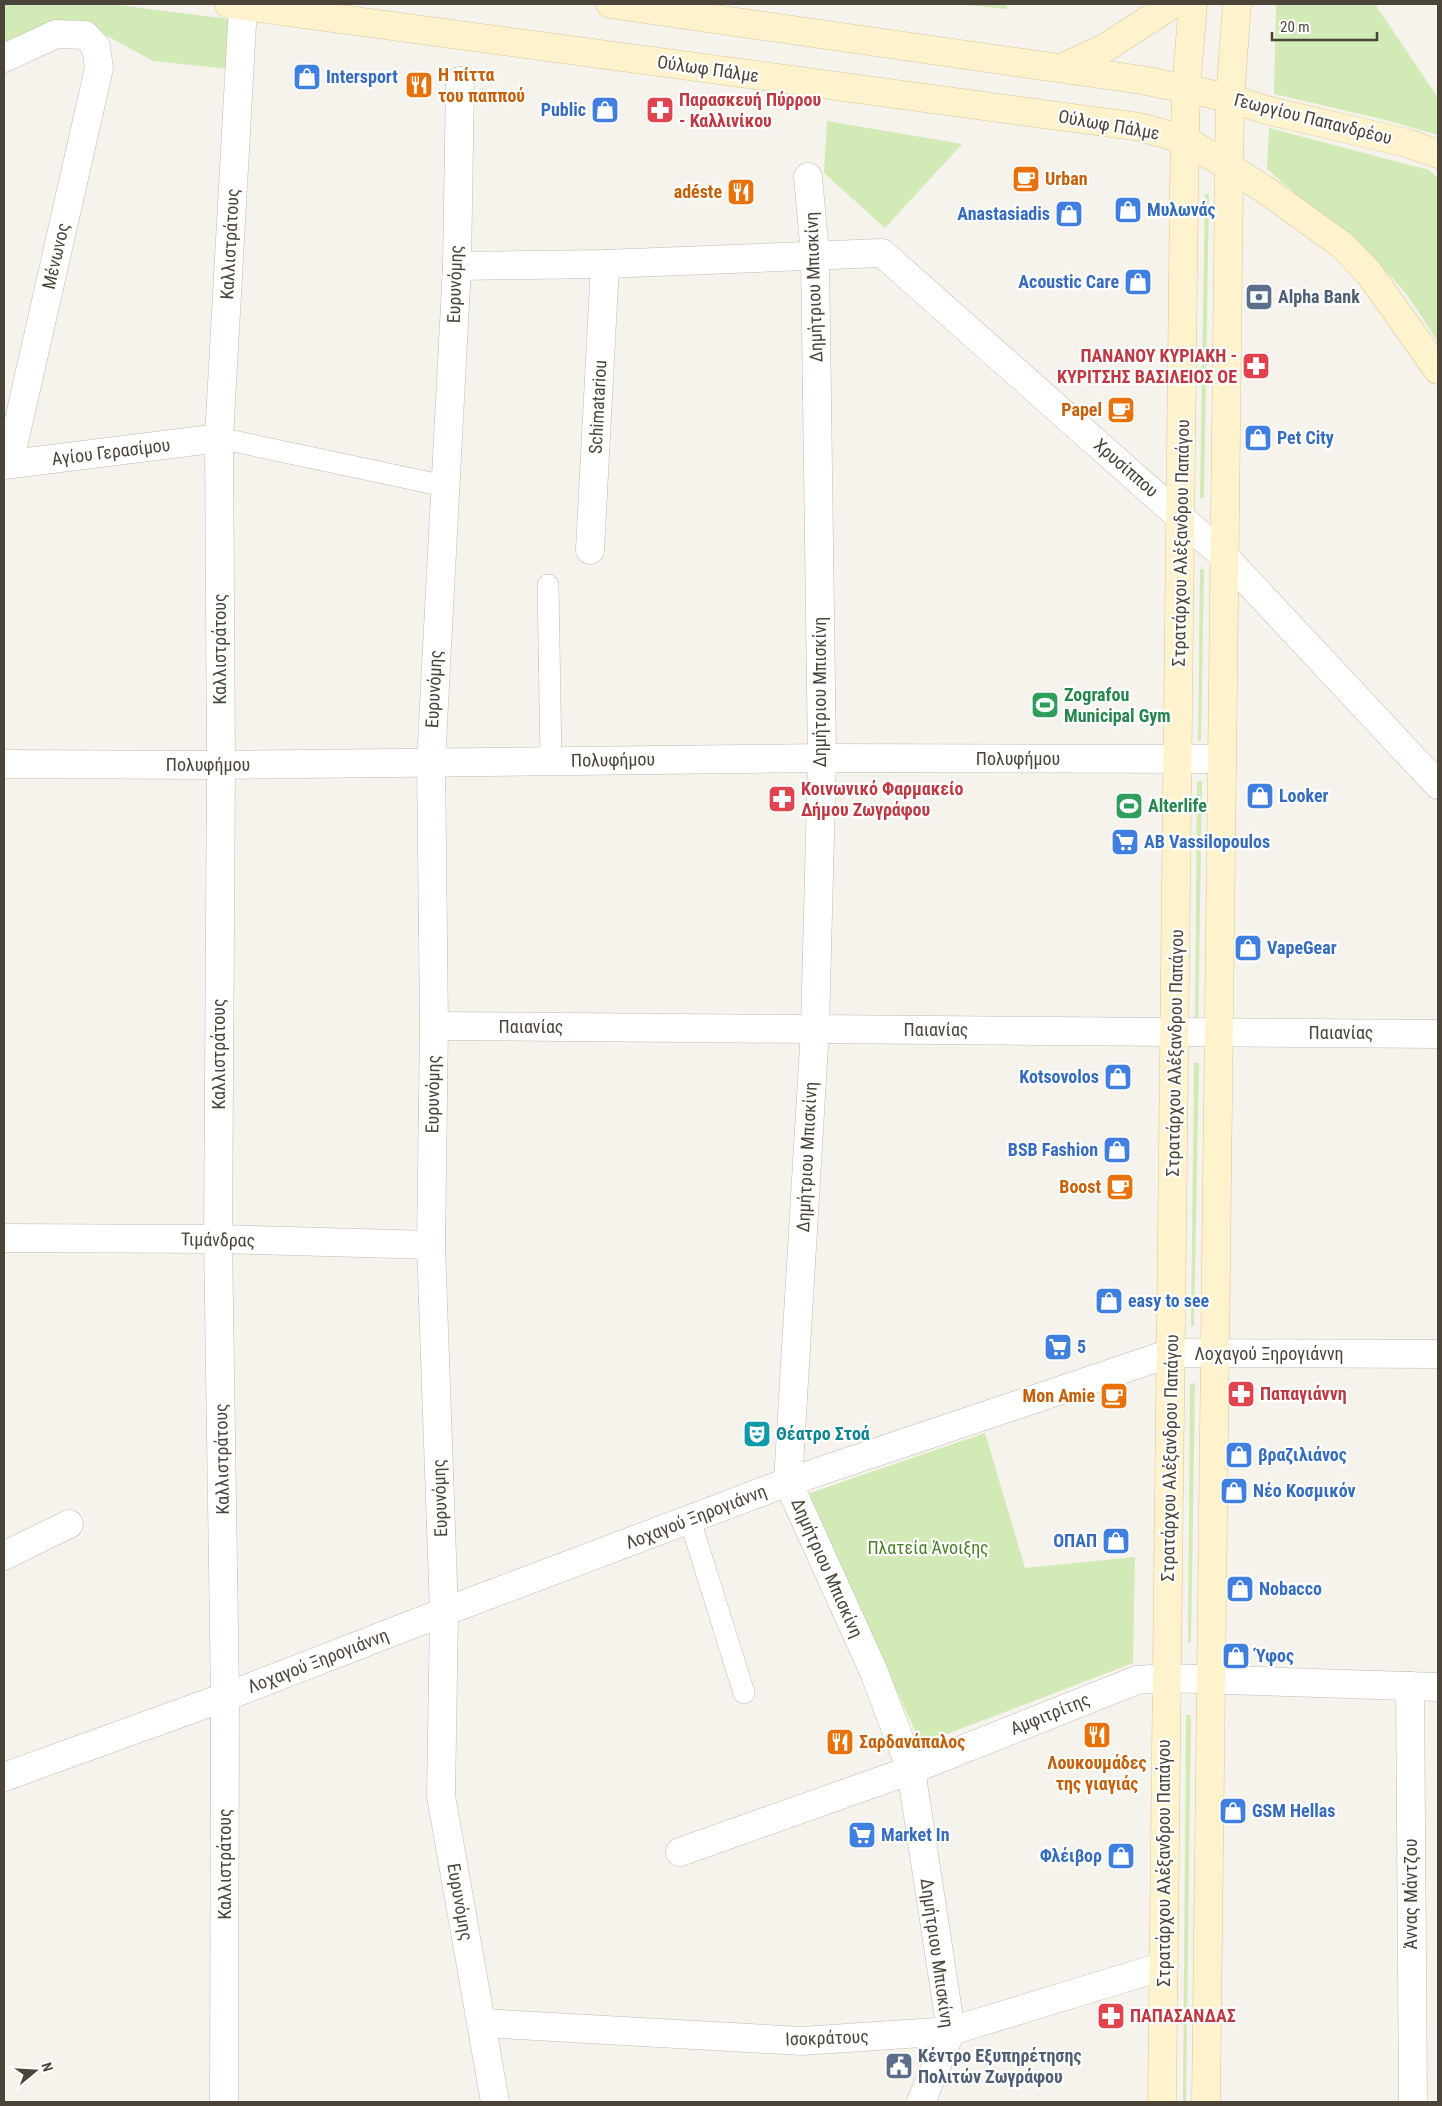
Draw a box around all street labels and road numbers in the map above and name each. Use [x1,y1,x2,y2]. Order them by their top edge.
street label: Ούλωφ Πάλμε [656,51,760,86]
street label: Γεωργίου Παπανδρέου [1232,89,1394,148]
street label: Ούλωφ Πάλμε [1057,105,1161,144]
street label: Καλλιστράτους [216,188,243,300]
street label: Δημήτριου Μπισκίνη [800,211,827,363]
street label: Μένωνος [38,221,73,291]
street label: Ευρυνόμης [443,245,466,323]
street label: Schimatariou [585,360,610,454]
street label: Στρατάρχου Αλέξανδρου Παπάγου [1168,419,1193,667]
street label: Αγίου Γερασίμου [50,434,171,469]
street label: Χρυσίππου [1090,434,1163,501]
street label: Καλλιστράτους [209,593,230,705]
street label: Δημήτριου Μπισκίνη [809,617,830,767]
street label: Ευρυνόμης [421,649,446,729]
street label: Πολυφήμου [571,748,655,771]
street label: Πολυφήμου [976,748,1060,769]
street label: Πολυφήμου [166,754,250,775]
street label: Στρατάρχου Αλέξανδρου Παπάγου [1162,929,1187,1177]
street label: Καλλιστράτους [208,998,229,1110]
street label: Παιανίας [499,1016,563,1037]
street label: Παιανίας [904,1019,968,1040]
street label: Παιανίας [1309,1022,1373,1043]
street label: Ευρυνόμης [421,1055,444,1133]
street label: Δημήτριου Μπισκίνη [792,1081,821,1233]
street label: Τιμάνδρας [181,1228,255,1251]
street label: Στρατάρχου Αλέξανδρου Παπάγου [1157,1334,1182,1582]
street label: Λοχαγού Ξηρογιάννη [1194,1343,1344,1364]
street label: Καλλιστράτους [210,1403,233,1515]
street label: Ευρυνόμης [428,1459,451,1537]
street label: Λοχαγού Ξηρογιάννη [622,1480,769,1553]
street label: Δημήτριου Μπισκίνη [787,1495,868,1641]
street label: Λοχαγού Ξηρογιάννη [244,1624,391,1697]
street label: Αμφιτρίτης [1007,1688,1093,1739]
street label: Στρατάρχου Αλέξανδρου Παπάγου [1153,1739,1174,1987]
street label: Καλλιστράτους [214,1808,235,1920]
street label: Άννας Μάντζου [1400,1838,1421,1950]
street label: Ευρυνόμης [443,1862,478,1942]
street label: Δημήτριου Μπισκίνη [917,1877,958,2029]
street label: Ισοκράτους [785,2026,869,2049]

